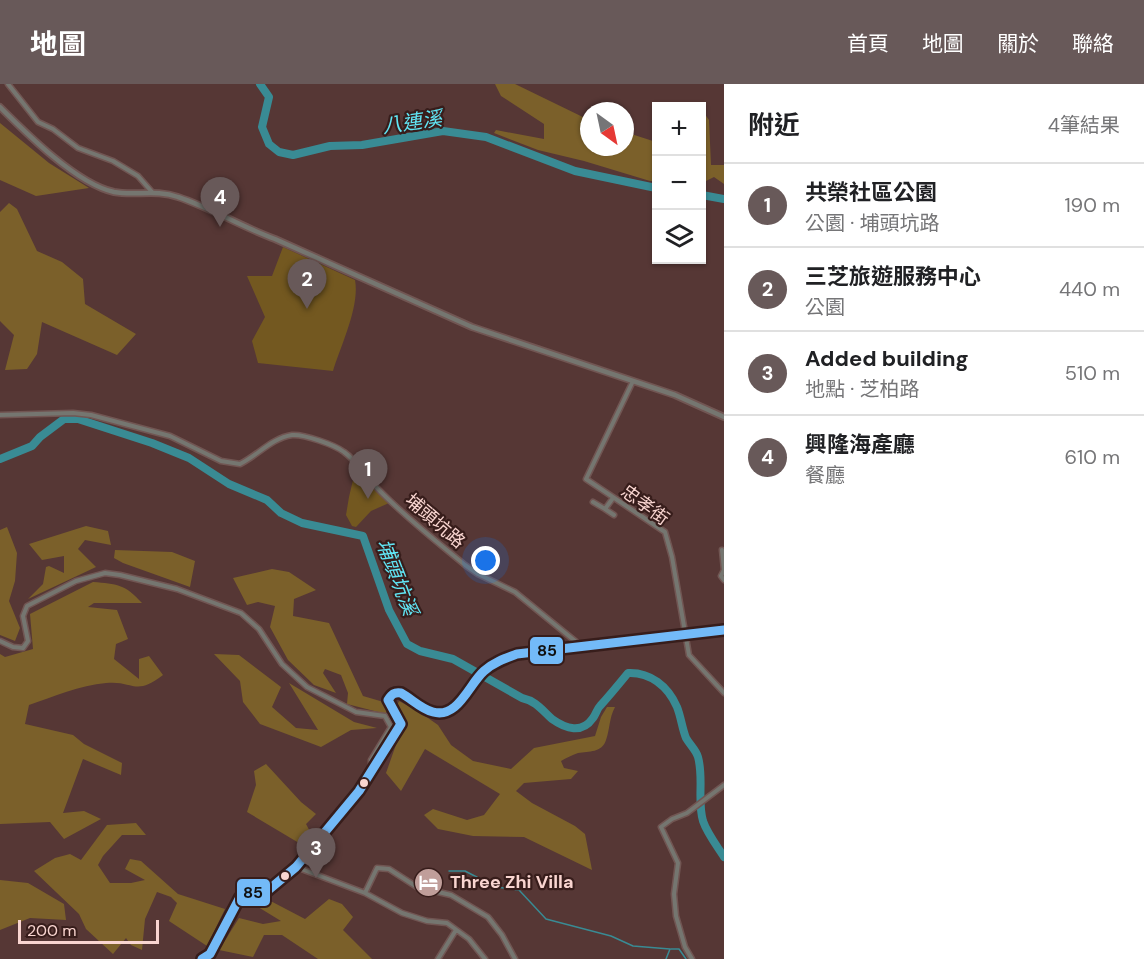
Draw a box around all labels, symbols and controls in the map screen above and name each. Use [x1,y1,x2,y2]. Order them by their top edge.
text: 地圖 [30,26,86,63]
text: 首頁 [847,30,889,58]
text: 地圖 [922,30,964,58]
text: 關於 [997,30,1039,58]
text: 聯絡 [1072,30,1114,58]
north arrow [580,102,634,156]
map controls [652,102,706,264]
button: + [652,102,706,156]
water label: 八連溪 [380,105,446,139]
text: 附近 [748,108,800,142]
text: 4筆結果 [1048,112,1120,138]
button: − [652,156,706,210]
pin: 4 [200,178,240,227]
text: 共榮社區公園 [805,178,937,207]
text: 1 [764,192,771,218]
text: 190 m [1064,192,1120,218]
button: layers [652,210,706,264]
text: 公園 · 埔頭坑路 [805,210,940,236]
pin: 2 [288,260,326,309]
text: 三芝旅遊服務中心 [805,262,981,291]
text: 2 [762,276,773,302]
text: 440 m [1059,276,1120,302]
text: 公園 [805,294,845,320]
text: Added building [805,344,969,373]
text: 3 [761,360,774,386]
text: 510 m [1065,360,1120,386]
text: 地點 · 芝柏路 [805,376,920,402]
text: 興隆海產廳 [805,430,915,459]
text: 4 [761,444,774,470]
text: 610 m [1064,444,1120,470]
pin: 1 [348,450,388,499]
text: 餐廳 [805,462,845,488]
street label: 忠孝街 [616,479,674,531]
street label: 埔頭坑路 [400,488,470,554]
water label: 埔頭坑溪 [371,535,425,622]
your location [471,546,500,575]
line badge: 85 [529,636,564,665]
text: 85 [537,640,557,661]
unlabelled marker [358,777,370,789]
pin: 3 [296,828,336,878]
hotel icon: Three Zhi Villa [413,866,445,898]
unlabelled marker [279,870,291,882]
place label: Three Zhi Villa [450,870,573,894]
line badge: 85 [236,878,271,907]
text: 85 [243,882,263,903]
scale bar [18,917,159,944]
text: 200 m [27,920,76,941]

